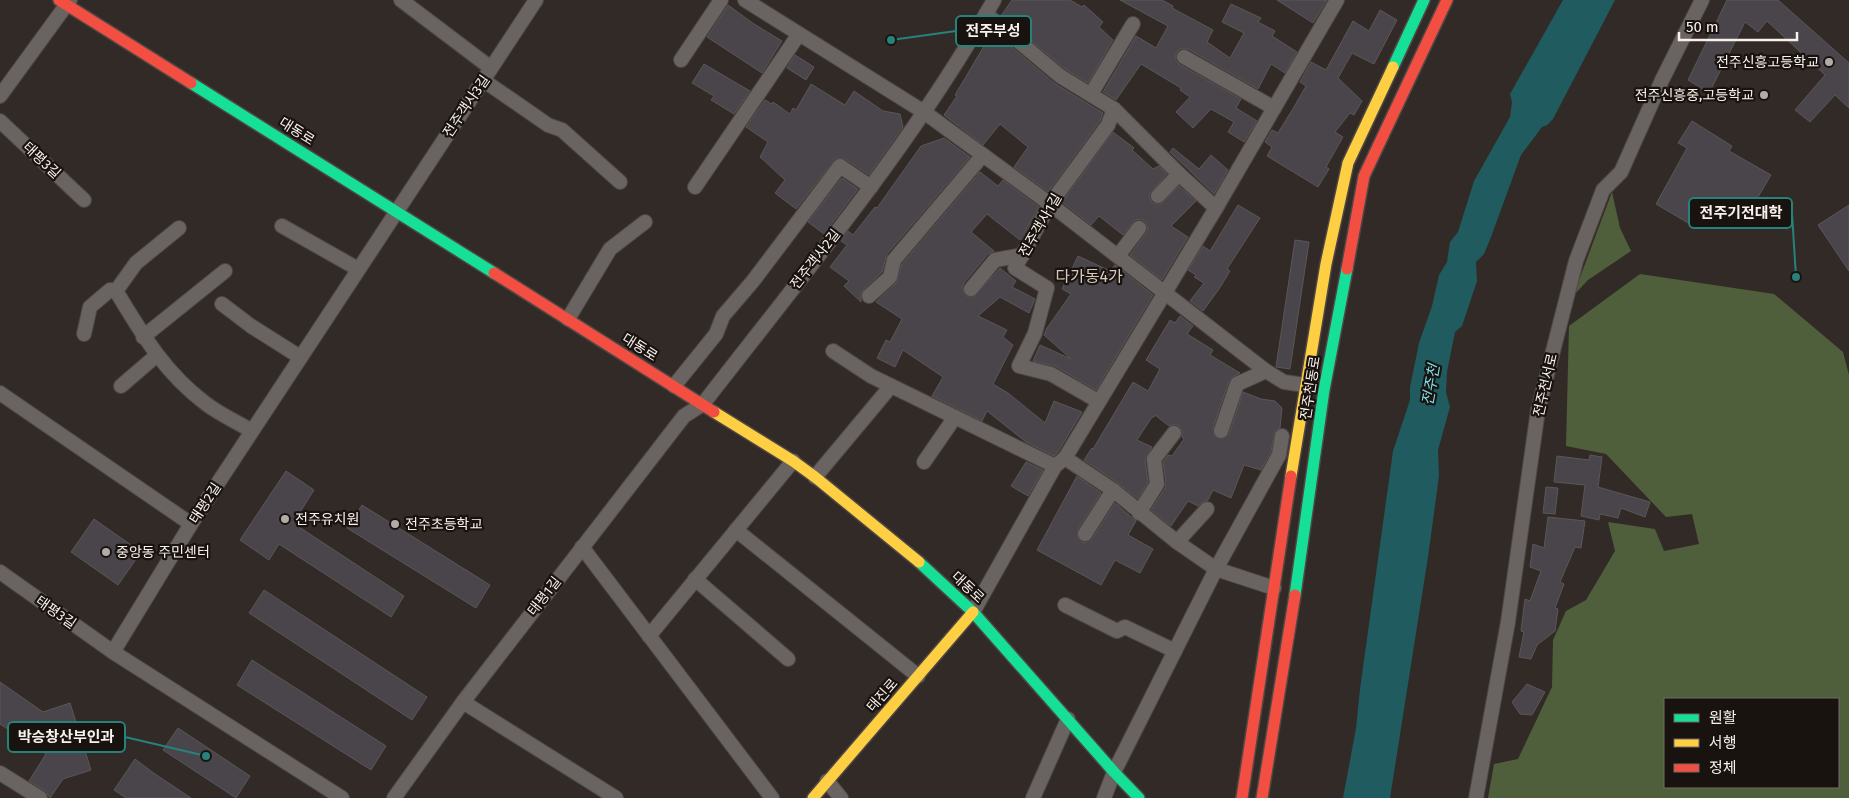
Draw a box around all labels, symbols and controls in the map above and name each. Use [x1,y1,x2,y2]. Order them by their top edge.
scale bar [1679,10,1796,42]
callout: 전주부성 [956,16,1031,46]
text: 50 m [1686,18,1719,36]
text: 전주부성 [965,22,1021,40]
place label: 전주신흥고등학교 [1716,54,1819,71]
marker: 전주신흥고등학교 [1823,56,1835,68]
street label: 전주객사3길 [439,72,493,141]
place label: 전주신흥중,고등학교 [1635,87,1754,104]
marker: 전주신흥중,고등학교 [1758,89,1770,101]
street label: 대동로 [276,114,318,149]
street label: 태평3길 [19,139,64,182]
street label: 전주객사1길 [1015,190,1065,260]
callout: 전주기전대학 [1689,198,1792,228]
text: 전주기전대학 [1700,204,1783,222]
street label: 전주객사2길 [787,226,844,293]
district label: 다가동4가 [1055,267,1123,286]
street label: 대동로 [619,330,661,365]
street label: 전주천서로 [1530,352,1561,418]
street label: 전주천동로 [1297,355,1324,421]
water label: 전주천 [1419,361,1444,407]
street label: 태평2길 [186,480,225,527]
place label: 전주유치원 [295,511,359,528]
marker: 전주유치원 [279,513,291,525]
place label: 전주초등학교 [405,516,482,533]
marker: 전주초등학교 [389,518,401,530]
place label: 중앙동 주민센터 [116,544,210,561]
marker: 중앙동 주민센터 [100,546,112,558]
street label: 대동로 [948,568,988,607]
street label: 태평1길 [524,573,565,619]
street label: 태평3길 [32,592,79,632]
street label: 태진로 [863,675,902,715]
legend [1664,698,1839,788]
text: 원활 [1709,709,1737,727]
callout: 박승창산부인과 [8,722,125,752]
text: 박승창산부인과 [18,728,114,746]
text: 서행 [1709,734,1737,752]
text: 정체 [1709,759,1737,777]

